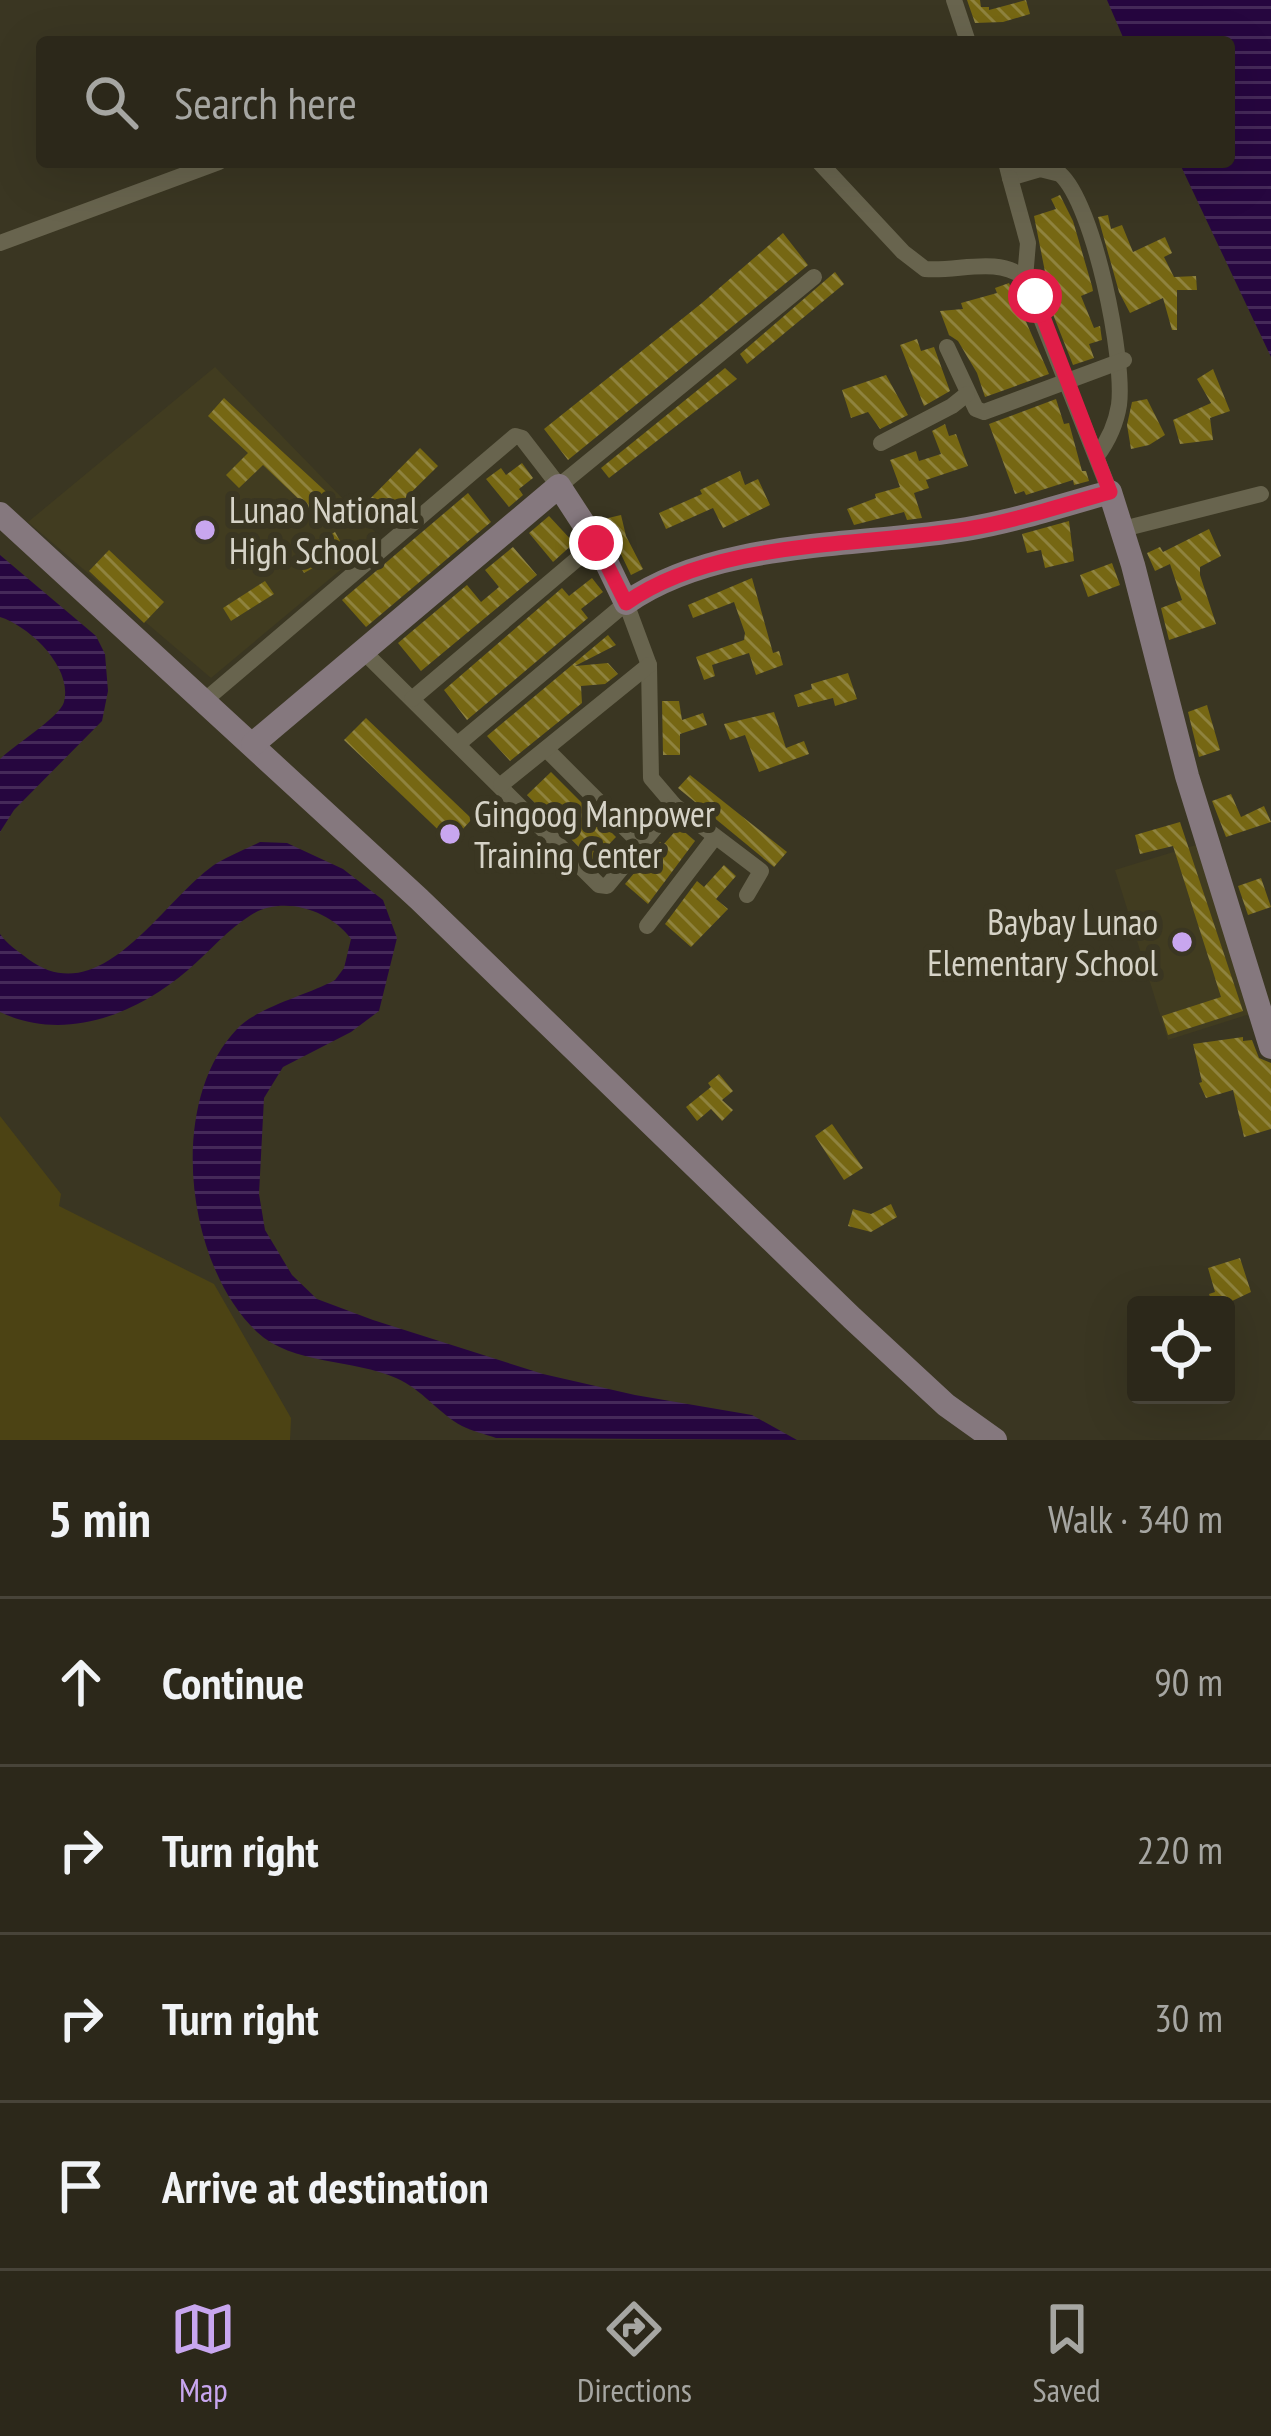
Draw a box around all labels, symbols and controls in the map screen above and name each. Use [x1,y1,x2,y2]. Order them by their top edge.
search box [36,36,1235,168]
icon: search [78,69,144,135]
text: Search here [174,73,357,131]
route start [1008,269,1062,323]
place label: Lunao National High School [229,486,419,574]
route end [569,516,623,570]
marker: Lunao National High School [192,517,218,543]
place label: Gingoog Manpower Training Center [474,790,715,878]
marker: Gingoog Manpower Training Center [437,821,463,847]
place label: Baybay Lunao Elementary School [927,898,1159,986]
marker: Baybay Lunao Elementary School [1169,929,1195,955]
map controls [1127,1296,1235,1404]
button: locate [1127,1296,1235,1404]
text: 5 min [48,1485,151,1551]
text: Walk · 340 m [1048,1493,1223,1544]
icon: ahead [48,1649,114,1715]
text: Continue [162,1653,304,1711]
text: 90 m [1154,1656,1223,1707]
icon: right [48,1817,114,1883]
text: Turn right [162,1821,319,1879]
text: 220 m [1137,1824,1223,1875]
icon: right [48,1985,114,2051]
text: Turn right [162,1989,319,2047]
text: 30 m [1154,1992,1223,2043]
icon: arrive [48,2153,114,2219]
text: Arrive at destination [162,2157,489,2215]
tab: Map [170,2296,236,2411]
tab: Directions [577,2296,692,2411]
tab: Saved [1033,2296,1101,2411]

